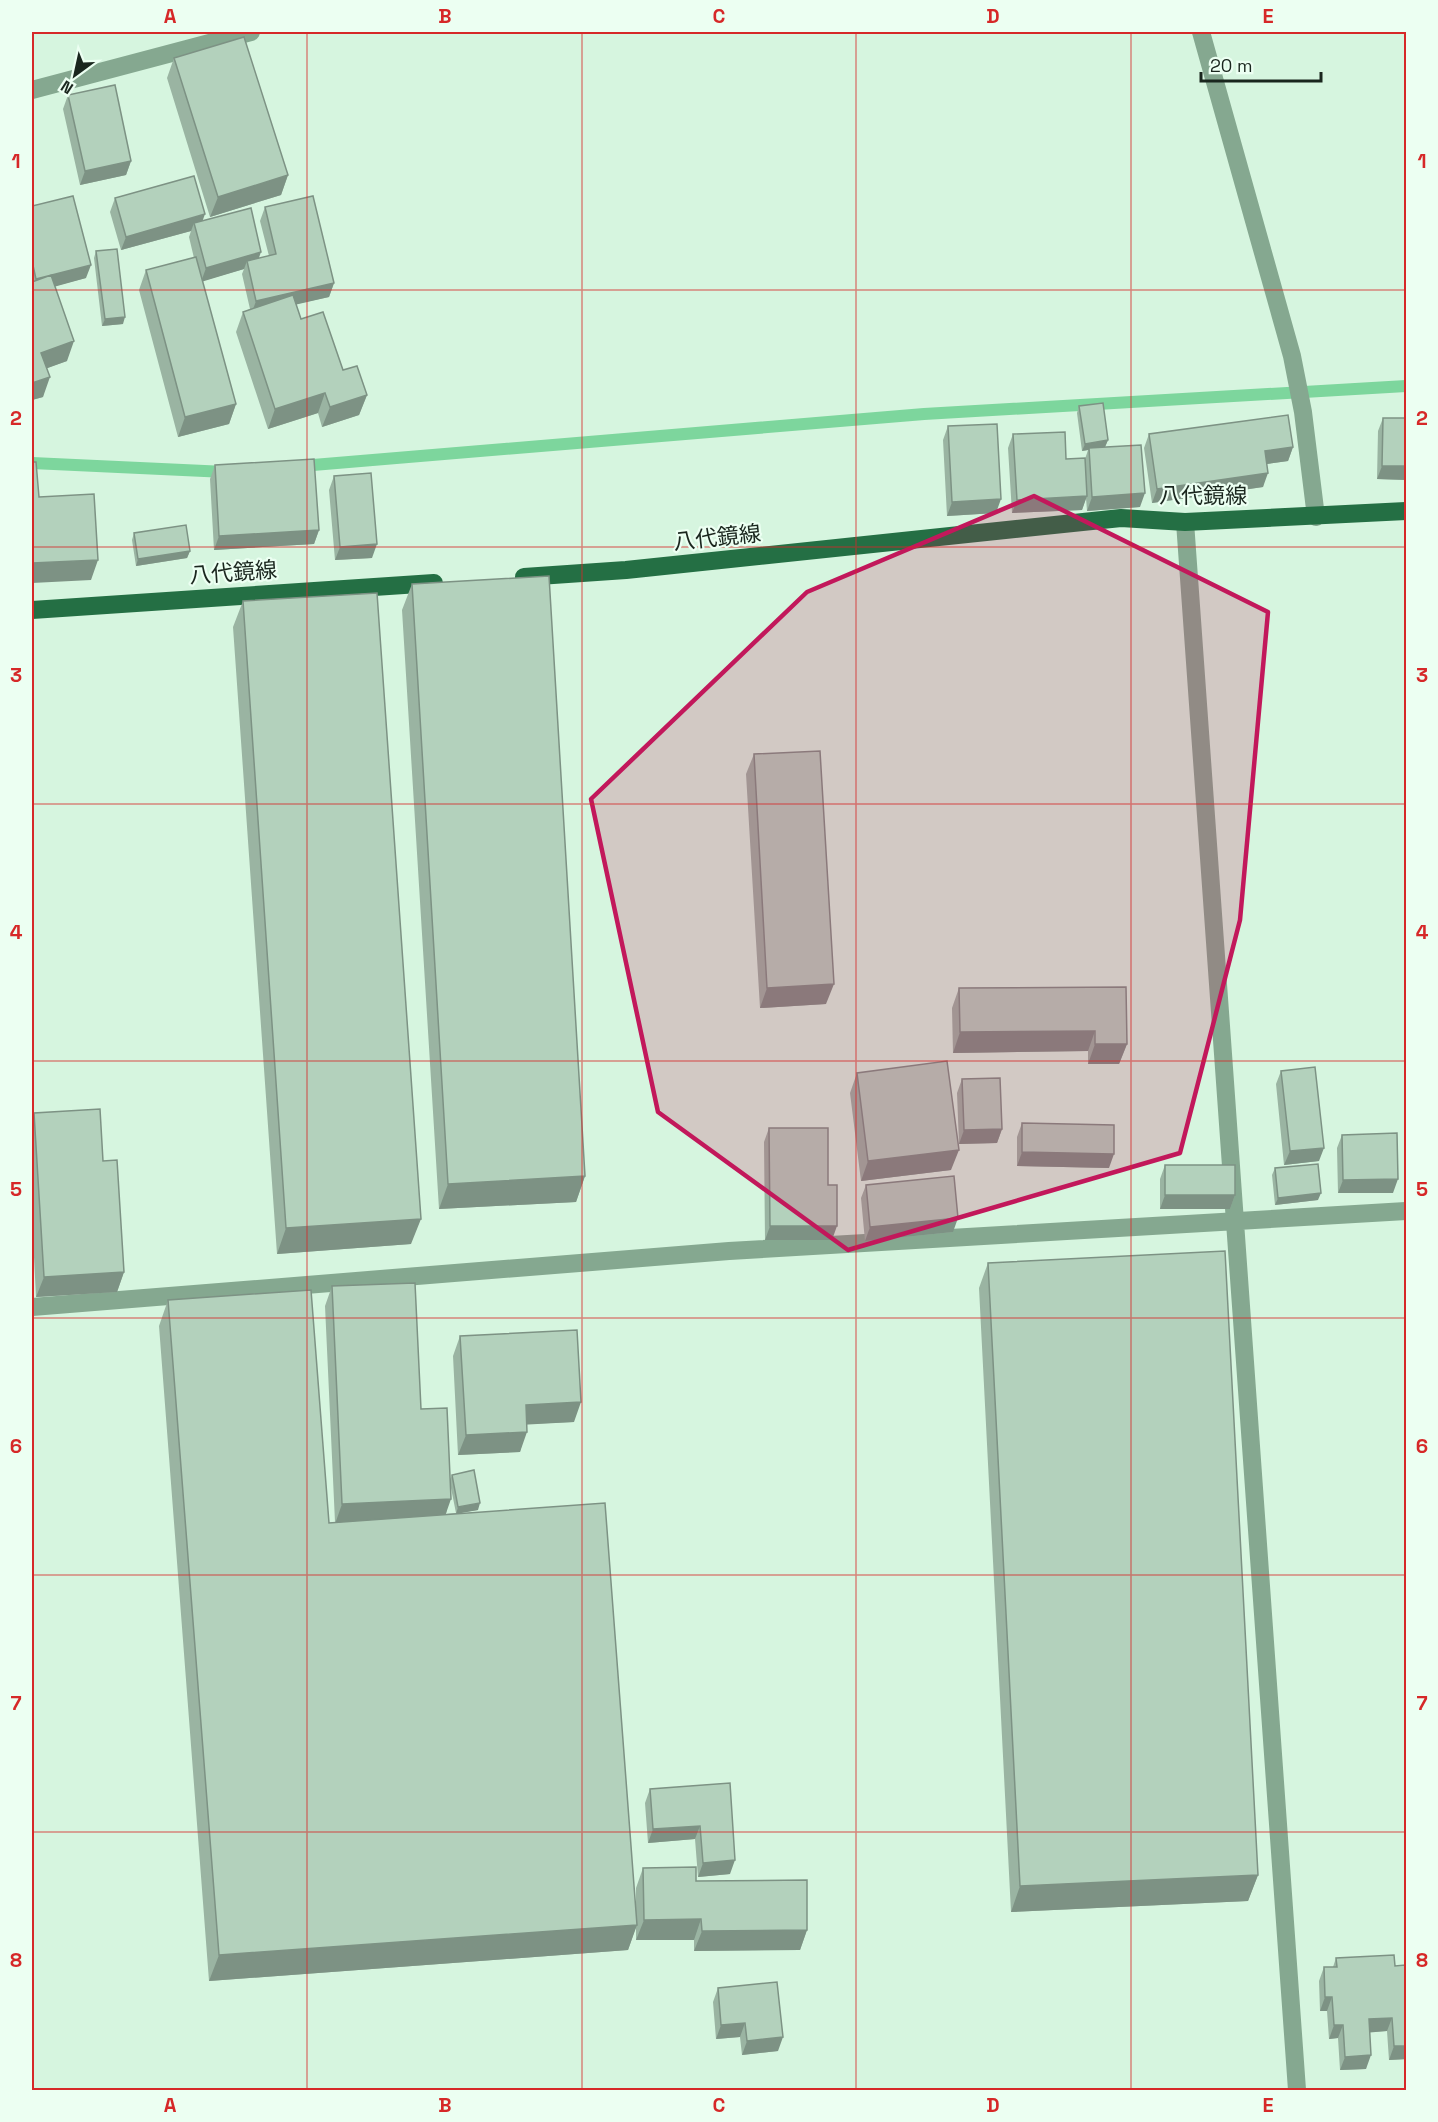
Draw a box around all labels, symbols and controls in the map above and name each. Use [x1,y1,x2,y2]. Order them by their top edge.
text: A [164,3,177,29]
text: B [438,3,452,29]
text: C [713,3,726,29]
text: D [986,3,1000,29]
text: E [1262,3,1274,29]
north arrow [45,45,105,105]
scale bar [1201,45,1321,83]
text: 20 m [1210,54,1253,77]
text: N [57,75,77,99]
text: 1 [11,148,21,174]
text: 1 [1417,148,1427,174]
text: 2 [10,405,22,431]
text: 2 [1416,405,1428,431]
street label: 八代鏡線 [1159,481,1247,509]
street label: 八代鏡線 [672,518,762,556]
street label: 八代鏡線 [188,555,278,589]
text: 3 [10,662,22,688]
text: 3 [1416,662,1428,688]
text: 4 [10,919,23,945]
text: 4 [1416,919,1429,945]
text: 5 [10,1176,22,1202]
text: 5 [1416,1176,1428,1202]
text: 6 [10,1433,22,1459]
text: 6 [1416,1433,1428,1459]
text: 7 [10,1690,22,1716]
text: 7 [1416,1690,1428,1716]
text: 8 [10,1947,22,1973]
text: 8 [1416,1947,1428,1973]
text: A [164,2092,177,2118]
text: B [438,2092,452,2118]
text: C [713,2092,726,2118]
text: D [986,2092,1000,2118]
text: E [1262,2092,1274,2118]

